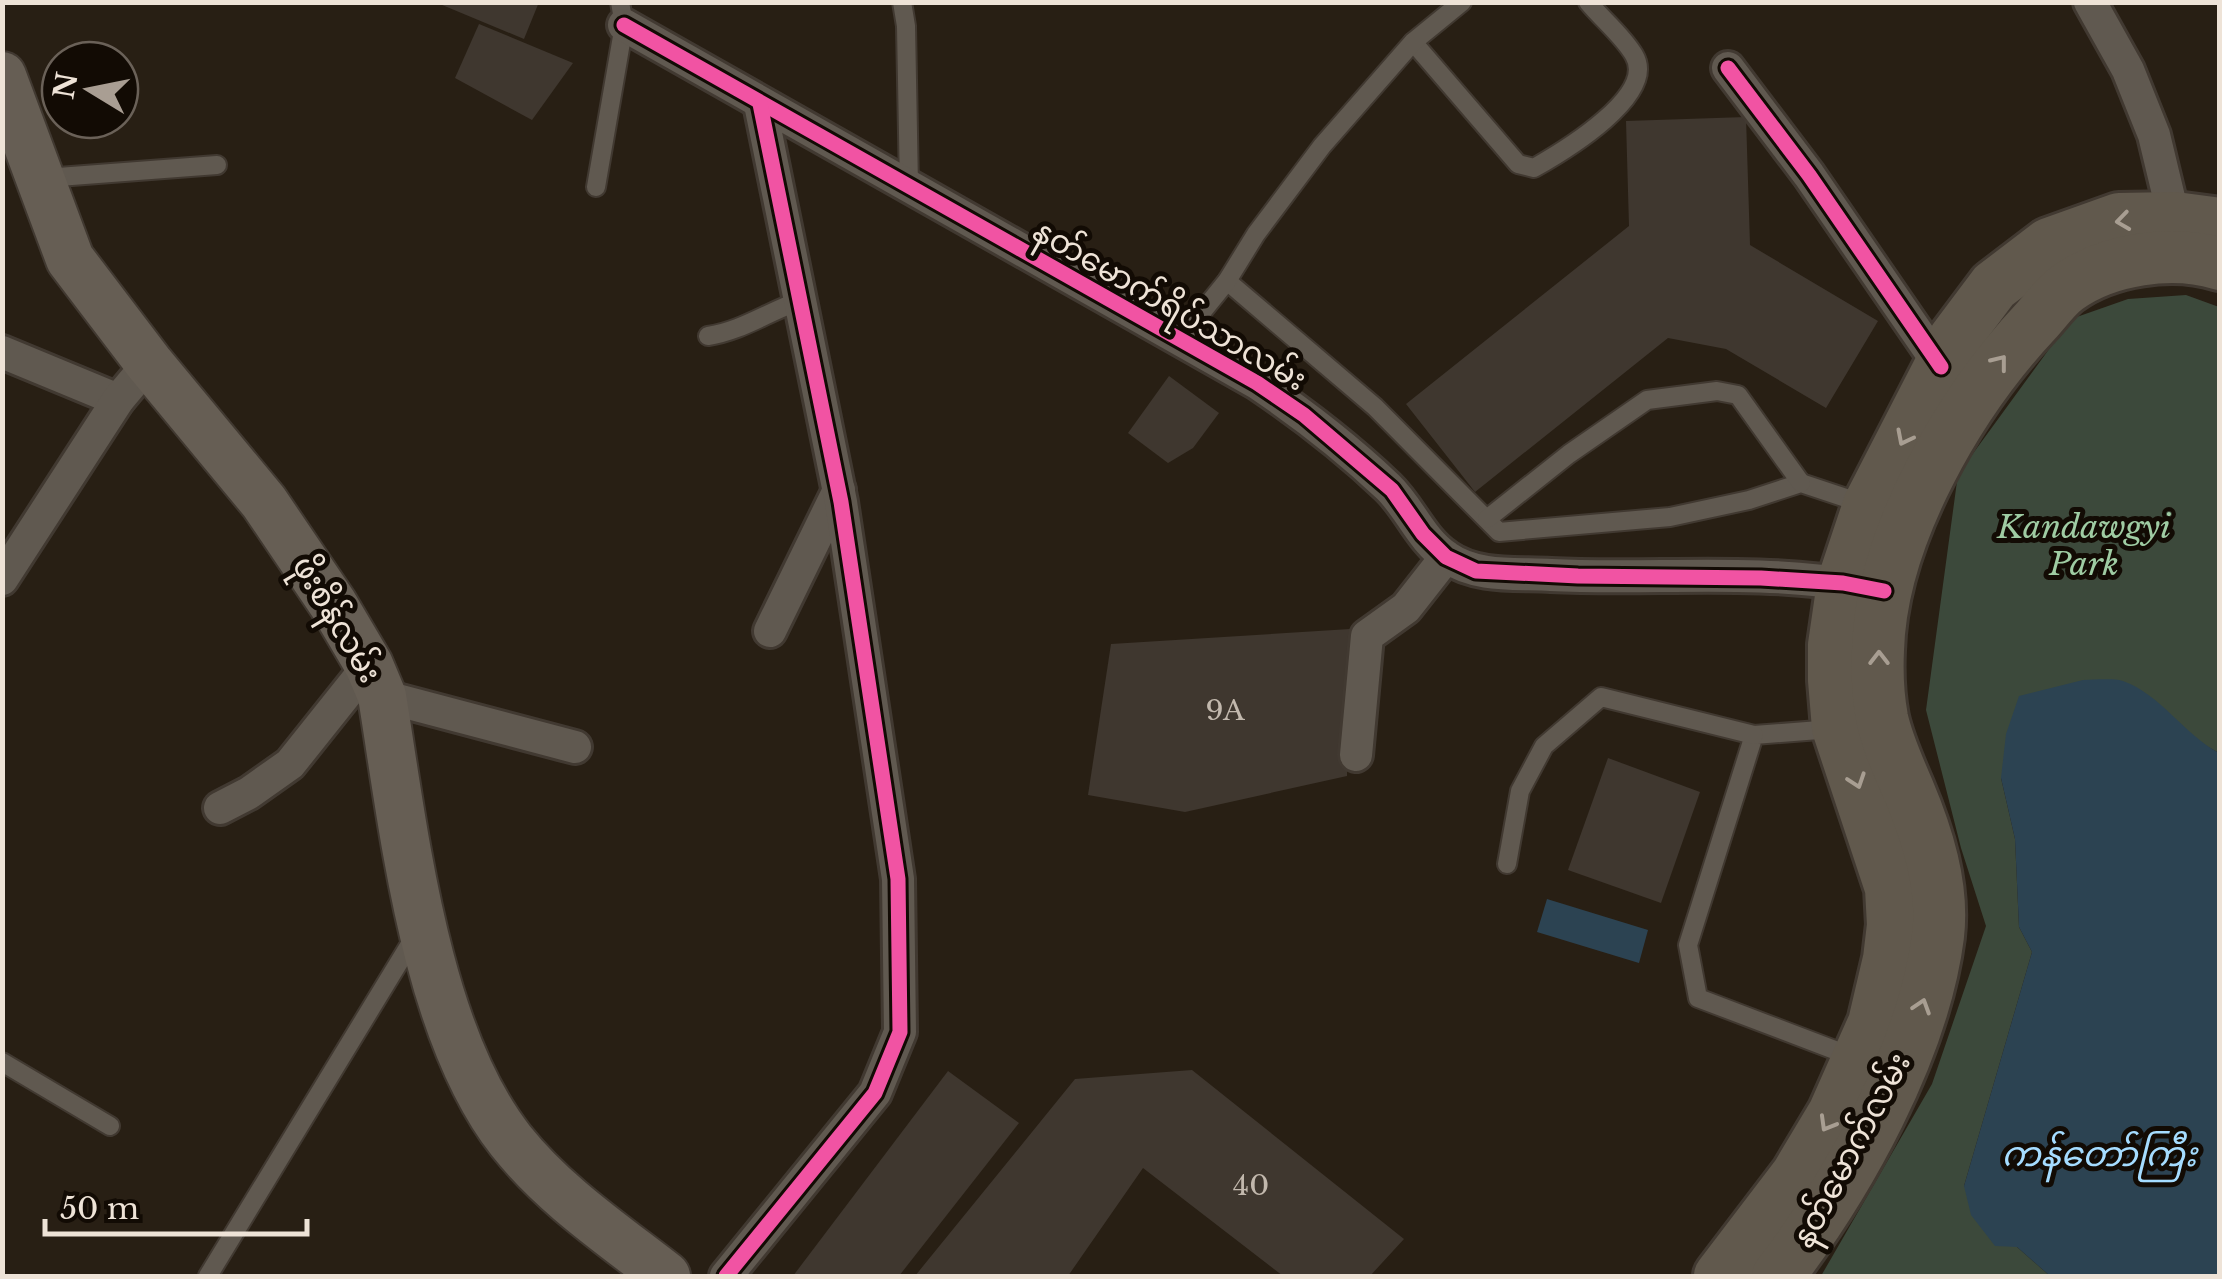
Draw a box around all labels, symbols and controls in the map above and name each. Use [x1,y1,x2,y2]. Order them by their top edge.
north arrow [40,40,140,140]
text: N [46,70,85,102]
street label: နတ်မောက်ရိပ်သာလမ်း [1023,208,1315,405]
one-way arrow [2115,210,2131,231]
one-way arrow [1988,355,2006,373]
one-way arrow [1897,428,1916,446]
park label: Kandawgyi Park [1996,507,2171,584]
street label: ဖိုးစိန်လမ်း [278,547,393,693]
one-way arrow [1868,649,1890,664]
house number: 9A [1205,693,1245,728]
one-way arrow [1846,772,1866,789]
one-way arrow [1910,999,1931,1016]
street label: နတ်မောက်လမ်း [1780,1044,1924,1257]
one-way arrow [1820,1113,1839,1131]
water label: ကန်တော်ကြီး [2001,1130,2199,1183]
house number: 40 [1233,1168,1269,1203]
scale bar [45,1174,308,1236]
text: 50 m [60,1190,139,1227]

